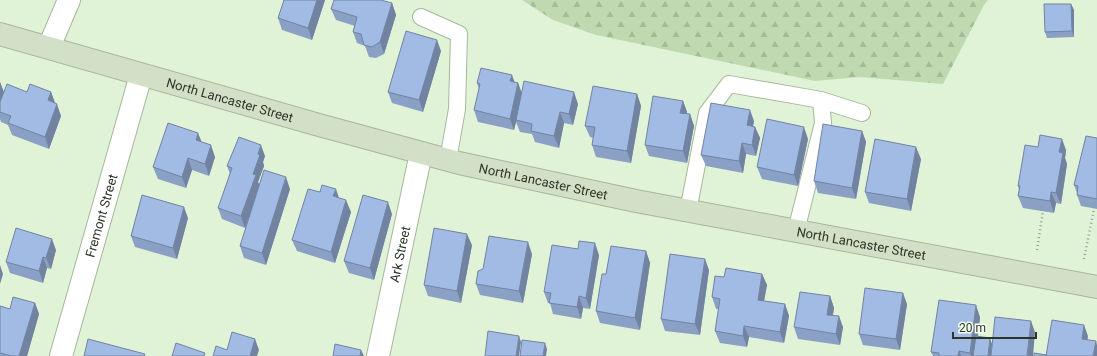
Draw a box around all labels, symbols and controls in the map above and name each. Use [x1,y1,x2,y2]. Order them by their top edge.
street label: North Lancaster Street [165,75,295,125]
street label: North Lancaster Street [477,160,609,203]
street label: Fremont Street [82,172,120,259]
street label: North Lancaster Street [795,224,927,263]
street label: Ark Street [387,225,413,284]
scale bar [953,314,1036,340]
text: 20 m [959,321,986,335]

